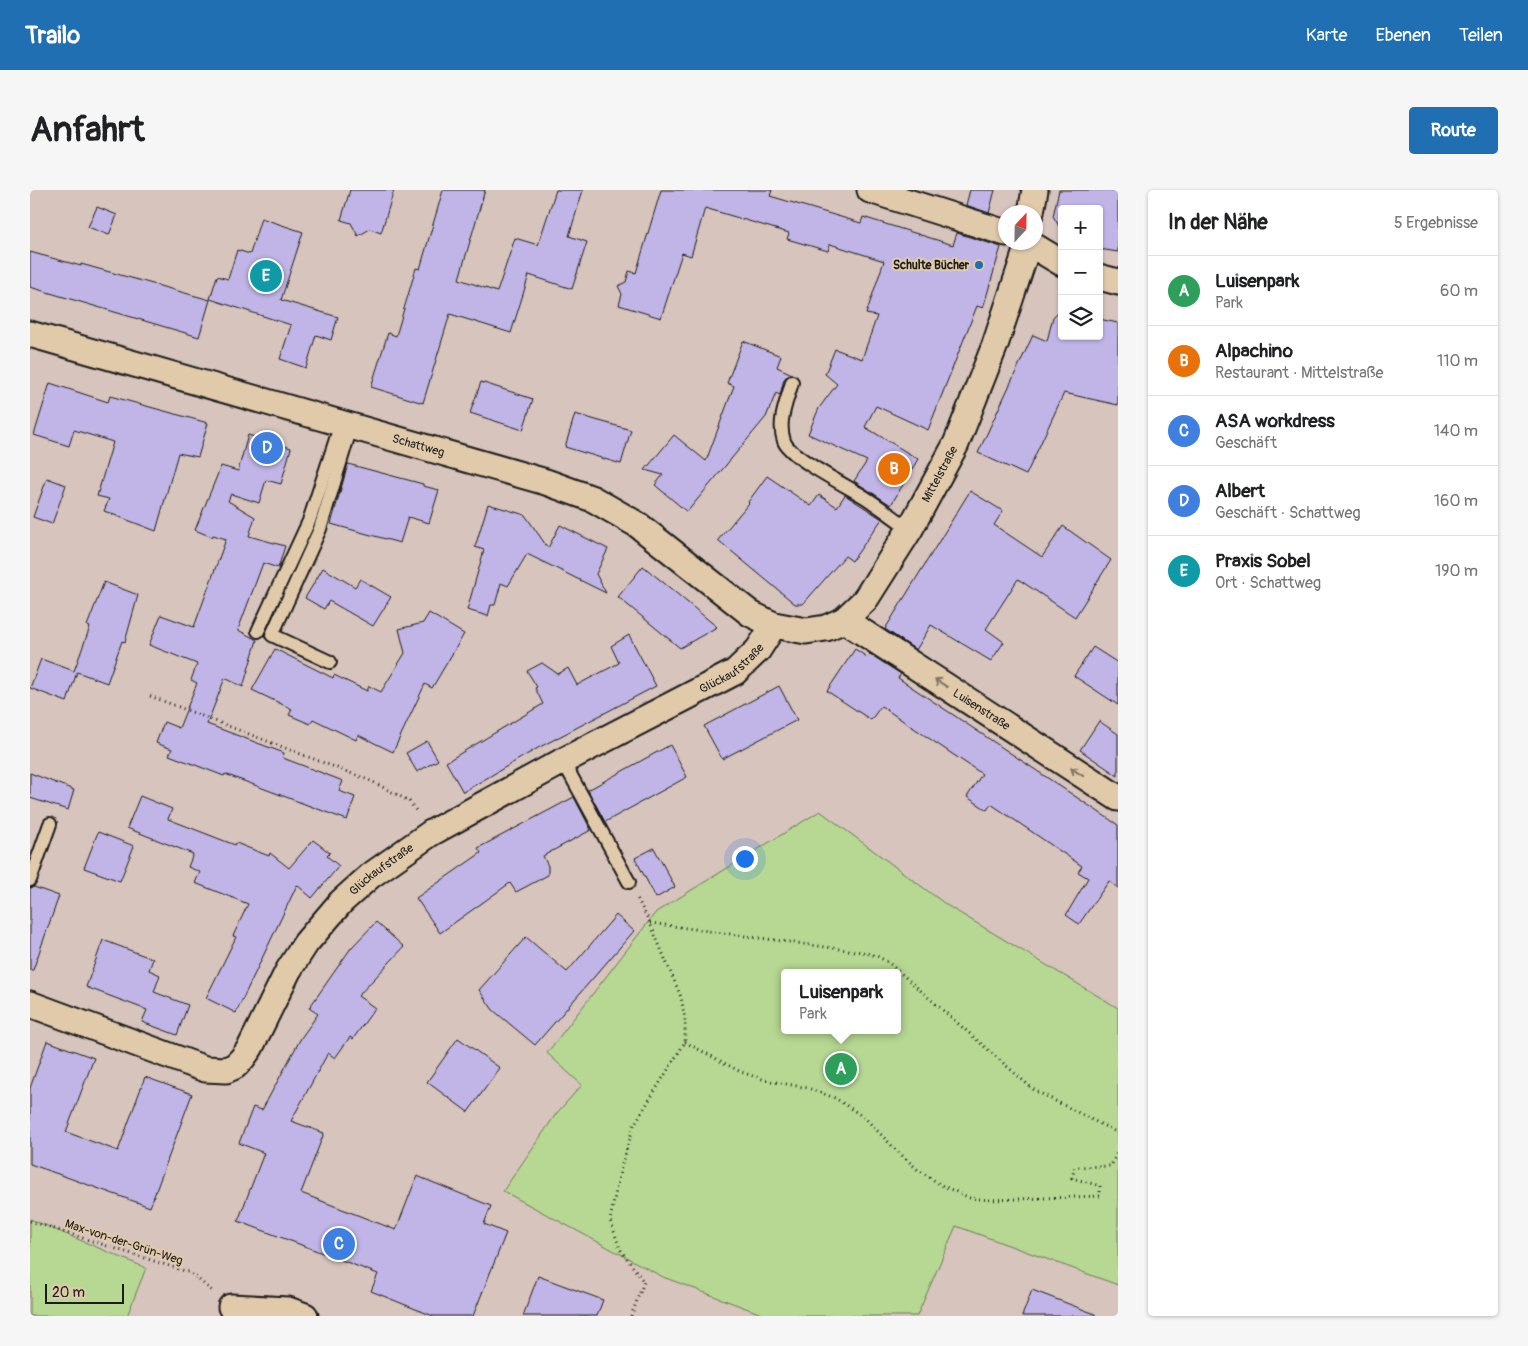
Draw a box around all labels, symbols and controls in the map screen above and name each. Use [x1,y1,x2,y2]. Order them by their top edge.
text: Trailo [25,21,80,50]
text: Karte [1306,24,1347,47]
text: Ebenen [1375,24,1431,47]
text: Teilen [1459,24,1503,47]
button: Route [1409,107,1498,154]
text: Anfahrt [30,108,145,152]
north arrow [998,205,1043,250]
map controls [1058,205,1103,340]
button: + [1058,205,1103,250]
text: In der Nähe [1168,209,1268,236]
text: 5 Ergebnisse [1394,213,1478,233]
button: − [1058,250,1103,295]
pin: E [250,257,282,295]
place label: Schulte Bücher [893,258,970,273]
marker: Schulte Bücher [973,259,985,271]
text: Luisenpark [1215,269,1299,293]
text: A [1179,281,1189,301]
text: 60 m [1440,281,1478,301]
text: Park [1215,293,1243,313]
button: layers [1058,295,1103,340]
text: Alpachino [1215,339,1293,363]
text: B [1179,351,1189,371]
text: 110 m [1437,351,1478,371]
text: Restaurant · Mittelstraße [1215,363,1383,383]
text: ASA workdress [1215,409,1335,433]
text: C [1179,421,1189,441]
text: 140 m [1434,421,1478,441]
pin: D [251,429,283,467]
street label: Schattweg [390,431,446,460]
text: Geschäft [1215,433,1277,453]
street label: Mittelstraße [919,444,961,505]
pin: B [878,450,910,488]
text: Albert [1215,479,1265,503]
text: D [1179,491,1189,511]
text: 160 m [1434,491,1478,511]
text: Geschäft · Schattweg [1215,503,1361,523]
text: Praxis Sobel [1215,549,1311,573]
text: E [1180,561,1188,581]
text: 190 m [1435,561,1478,581]
text: Ort · Schattweg [1215,573,1321,593]
street label: Glückaufstraße [697,641,768,697]
one-way arrow [934,678,948,688]
street label: Luisenstraße [950,686,1013,734]
one-way arrow [1070,767,1084,777]
street label: Glückaufstraße [346,841,417,899]
your location [732,846,758,872]
popup [781,969,901,1034]
text: Luisenpark [799,980,883,1004]
text: Park [799,1004,827,1024]
pin: A [825,1050,857,1088]
street label: Max-von-der-Grün-Weg [63,1216,185,1269]
pin: C [323,1225,355,1263]
scale bar [45,1281,124,1304]
text: 20 m [52,1284,85,1301]

